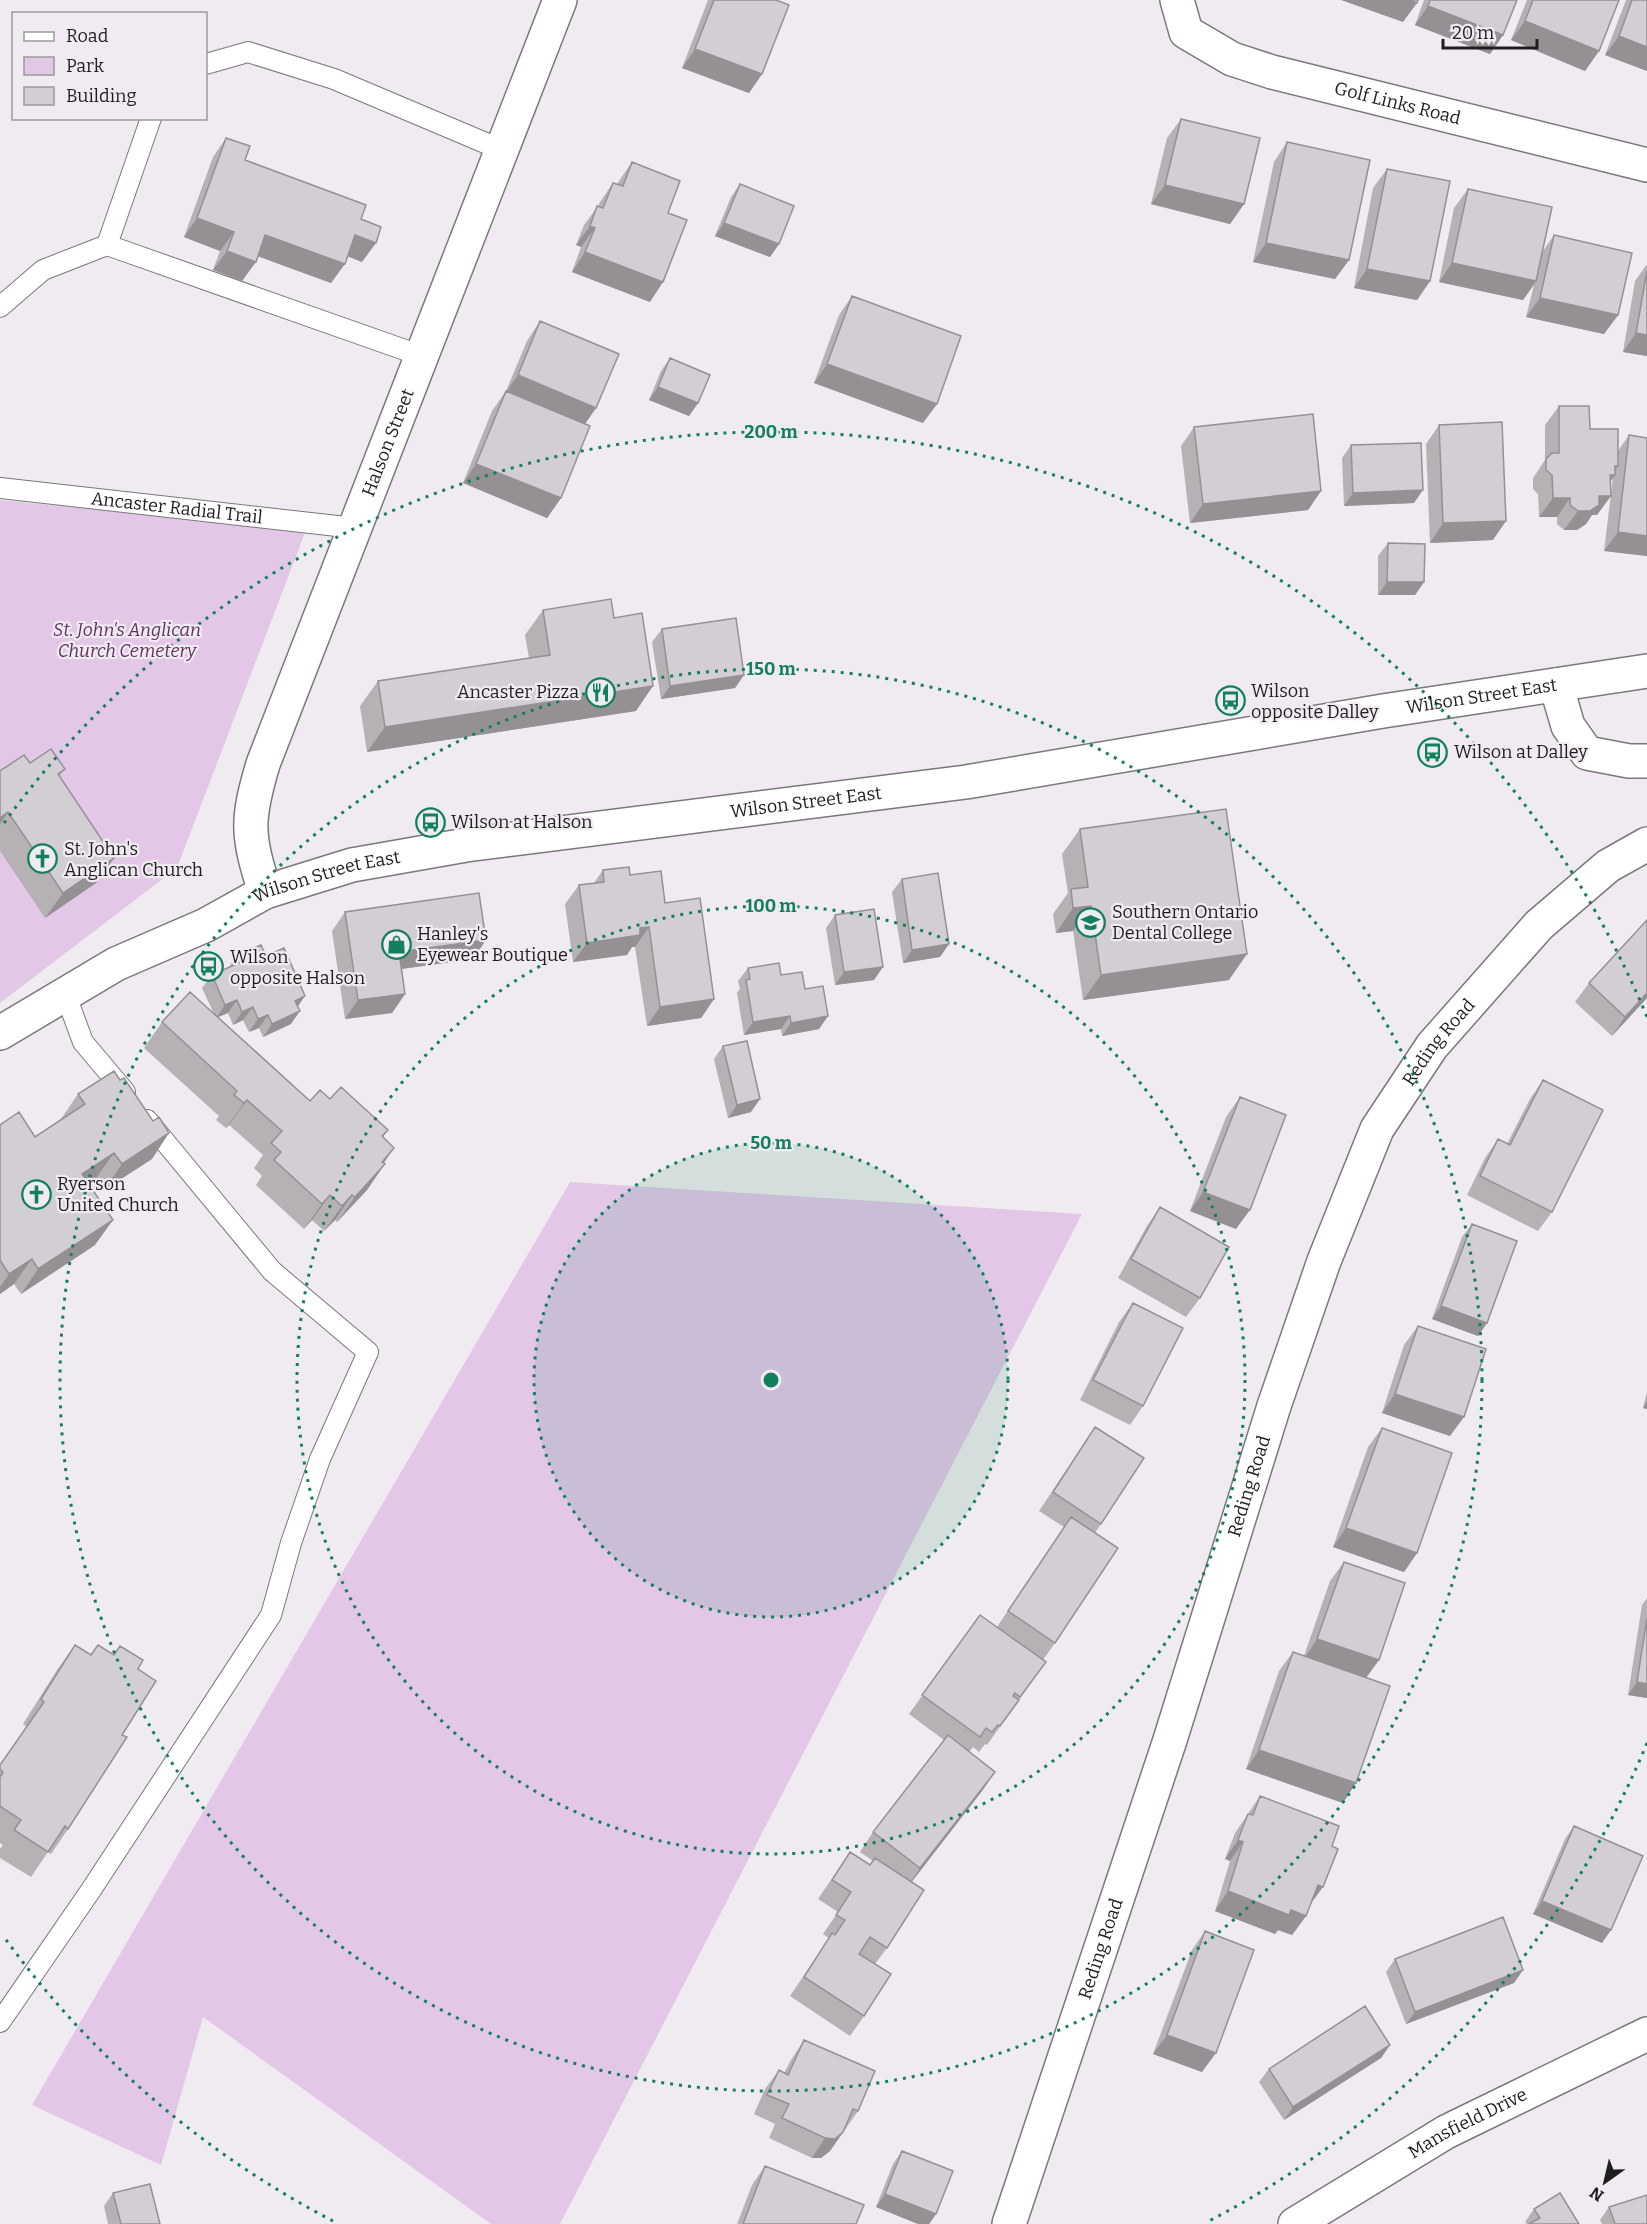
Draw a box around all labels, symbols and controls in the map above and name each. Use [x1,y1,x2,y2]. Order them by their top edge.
legend [12,12,207,120]
scale bar [1443,12,1538,50]
text: 20 m [1452,22,1494,44]
text: Road [66,25,109,47]
text: Park [66,55,105,77]
street label: Golf Links Road [1332,77,1463,129]
text: Building [66,85,137,107]
street label: Halson Street [357,385,419,500]
text: 200 m [744,421,798,443]
street label: Ancaster Radial Trail [90,487,264,529]
park label: St. John's Anglican Church Cemetery [53,619,201,662]
text: 150 m [746,658,796,680]
street label: Wilson Street East [1404,674,1559,718]
restaurant icon: Ancaster Pizza [584,676,616,708]
place label: Wilson opposite Dalley [1251,680,1379,723]
place label: Ancaster Pizza [457,681,579,703]
bus stop icon: Wilson opposite Dalley [1214,685,1246,717]
bus stop icon: Wilson at Dalley [1417,736,1449,768]
place label: Wilson at Dalley [1454,741,1588,763]
street label: Wilson Street East [729,782,883,823]
bus stop icon: Wilson at Halson [414,806,446,838]
place label: Wilson at Halson [451,811,593,833]
place label: St. John's Anglican Church [64,838,203,881]
church icon: St. John's Anglican Church [27,843,59,875]
street label: Wilson Street East [248,846,402,908]
text: 100 m [745,895,797,917]
place label: Southern Ontario Dental College [1112,901,1258,944]
school or university icon: Southern Ontario Dental College [1075,906,1107,938]
place label: Hanley's Eyewear Boutique [417,923,568,966]
shop icon: Hanley's Eyewear Boutique [380,928,412,960]
place label: Wilson opposite Halson [230,946,366,989]
bus stop icon: Wilson opposite Halson [193,951,225,983]
street label: Reding Road [1398,994,1480,1090]
text: 50 m [750,1132,792,1154]
place label: Ryerson United Church [57,1173,179,1216]
church icon: Ryerson United Church [20,1178,52,1210]
centre of rings [761,1370,781,1390]
street label: Reding Road [1223,1432,1275,1539]
street label: Reding Road [1074,1895,1128,2002]
street label: Mansfield Drive [1404,2083,1531,2163]
north arrow [1575,2152,1635,2212]
text: N [1586,2183,1607,2205]

